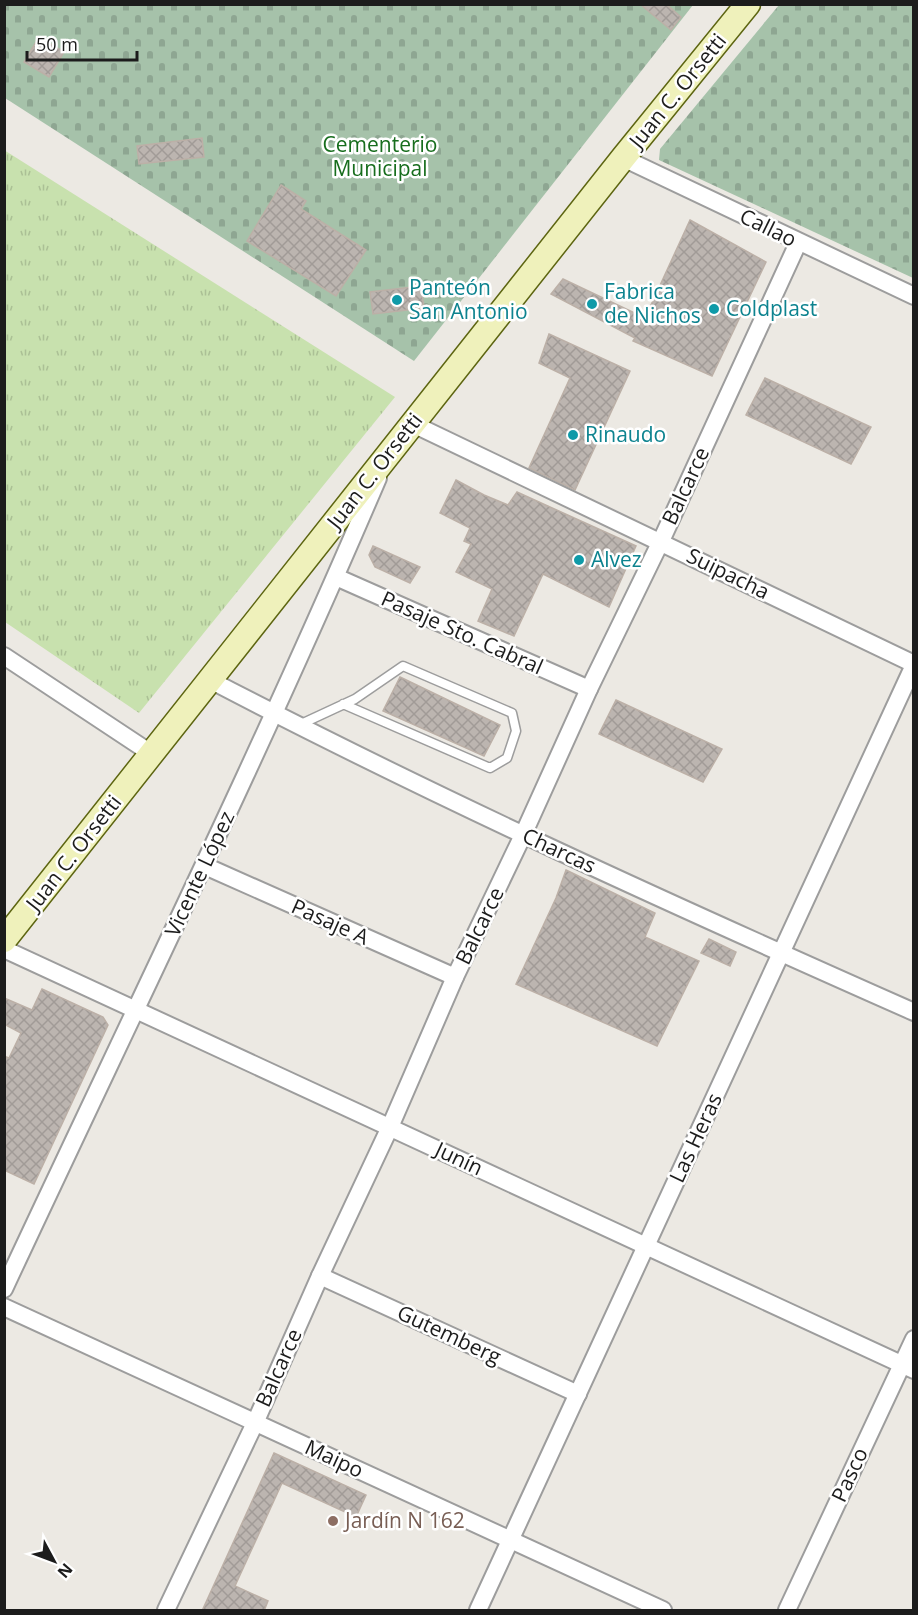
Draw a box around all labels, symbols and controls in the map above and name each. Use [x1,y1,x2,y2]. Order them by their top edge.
scale bar [27,24,136,62]
street label: Juan C. Orsetti [621,27,732,155]
text: 50 m [36,32,78,56]
park label: Cementerio Municipal [323,130,437,182]
street label: Callao [735,201,801,253]
place label: Panteón San Antonio [409,273,528,325]
place label: Fabrica de Nichos [604,277,701,329]
marker: Panteón San Antonio [390,293,404,307]
place label: Coldplast [726,294,817,322]
marker: Fabrica de Nichos [585,297,599,311]
marker: Coldplast [707,302,721,316]
street label: Juan C. Orsetti [319,407,428,536]
place label: Rinaudo [585,420,666,448]
marker: Rinaudo [566,428,580,442]
street label: Balcarce [655,442,715,529]
street label: Suipacha [682,541,774,605]
place label: Alvez [591,545,642,573]
marker: Alvez [572,553,586,567]
street label: Pasaje Sto. Cabral [377,584,548,680]
street label: Juan C. Orsetti [18,789,127,918]
street label: Vicente López [158,806,240,941]
street label: Charcas [518,821,601,879]
street label: Balcarce [448,882,510,969]
street label: Pasaje A [287,892,374,951]
street label: Las Heras [662,1088,728,1187]
street label: Junín [429,1134,488,1181]
street label: Gutemberg [393,1298,506,1370]
street label: Balcarce [248,1324,308,1411]
street label: Maipo [301,1432,368,1484]
street label: Pasco [824,1443,874,1506]
place label: Jardín N 162 [343,1506,465,1534]
marker: Jardín N 162 [326,1514,340,1528]
north arrow [24,1531,84,1591]
text: N [53,1559,78,1583]

